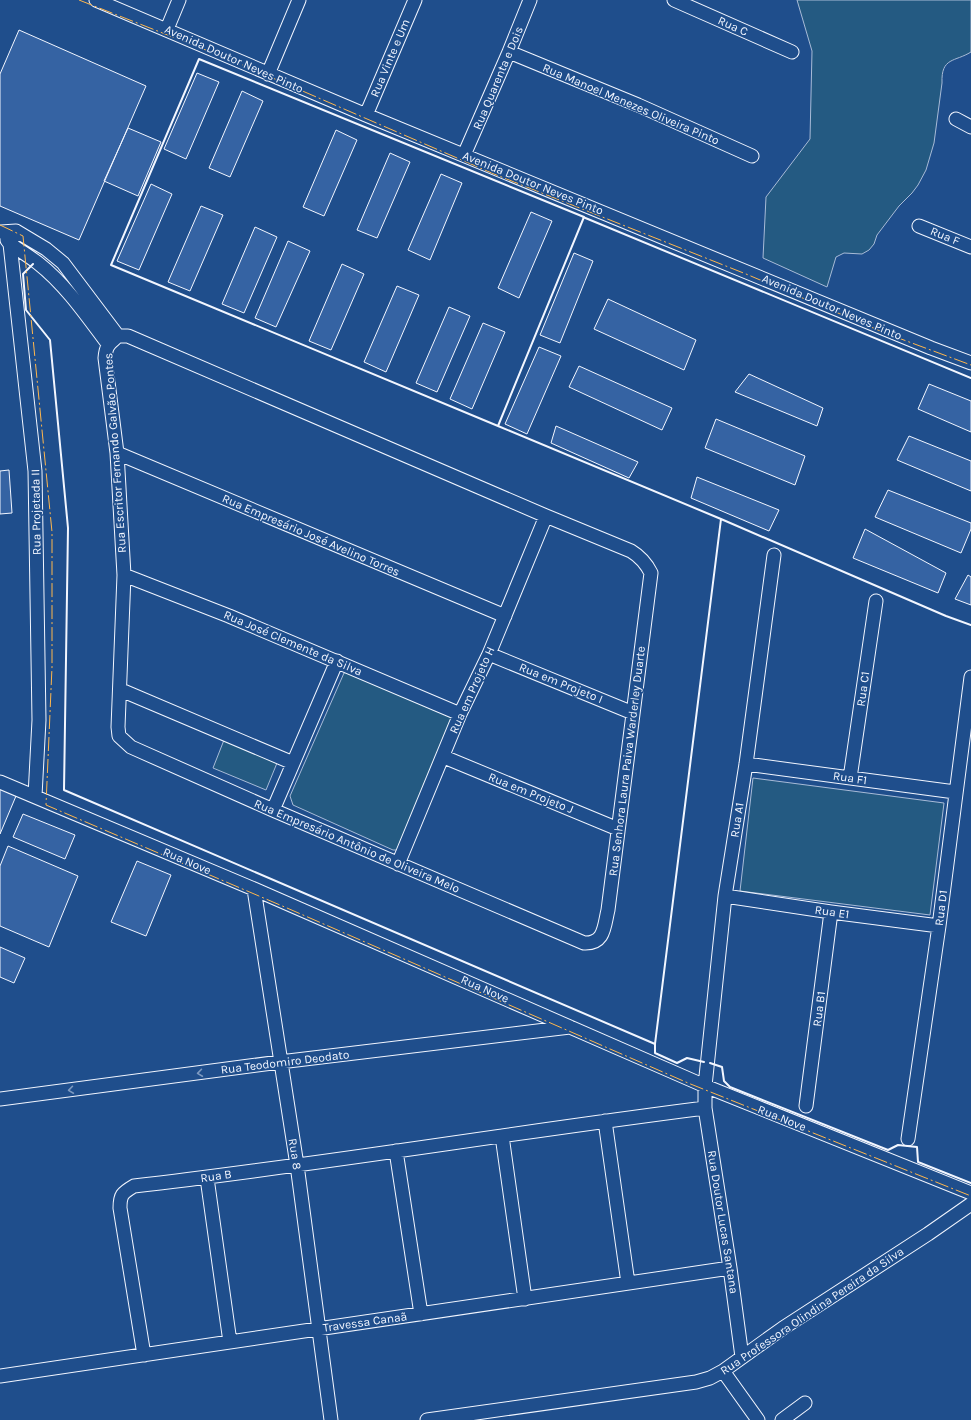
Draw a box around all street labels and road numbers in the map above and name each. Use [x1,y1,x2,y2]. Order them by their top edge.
street label: Rua C [716,13,750,39]
street label: Rua Vinte e Um [367,17,413,99]
street label: Avenida Doutor Neves Pinto [162,22,306,96]
street label: Rua Quarenta e Dois [470,24,526,132]
street label: Rua Manoel Menezes Oliveira Pinto [541,60,721,148]
street label: Avenida Doutor Neves Pinto [461,148,605,218]
street label: Rua F [928,224,962,248]
street label: Avenida Doutor Neves Pinto [760,271,904,343]
street label: Rua Escritor Fernando Galvão Pontes [101,352,129,554]
street label: Rua Projetada II [28,469,44,555]
street label: Rua Empresário José Avelino Torres [220,491,402,579]
street label: Rua José Clemente da Silva [222,607,364,679]
street label: Rua em Projeto H [447,644,497,736]
street label: Rua Senhora Laura Paiva Warderley Duarte [606,645,648,877]
street label: Rua em Projeto I [517,660,605,706]
street label: Rua C1 [854,670,872,708]
street label: Rua F1 [832,769,868,787]
street label: Rua em Projeto J [486,770,576,816]
street label: Rua Empresário Antônio de Oliveira Melo [252,796,462,896]
street label: Rua A1 [727,802,747,838]
street label: Rua Nove [161,845,213,877]
street label: Rua D1 [932,889,950,927]
street label: Rua E1 [814,903,850,921]
street label: Rua Nove [459,972,511,1006]
street label: Rua B1 [810,991,828,1027]
street label: Rua Teodomiro Deodato [220,1047,350,1077]
street label: Rua Nove [756,1102,808,1134]
street label: Rua 8 [286,1137,304,1171]
street label: Rua Doutor Lucas Santana [705,1149,741,1295]
street label: Rua B [199,1167,233,1185]
street label: Rua Professora Olindina Pereira da Silva [718,1244,906,1378]
street label: Travessa Canaã [322,1309,408,1335]

